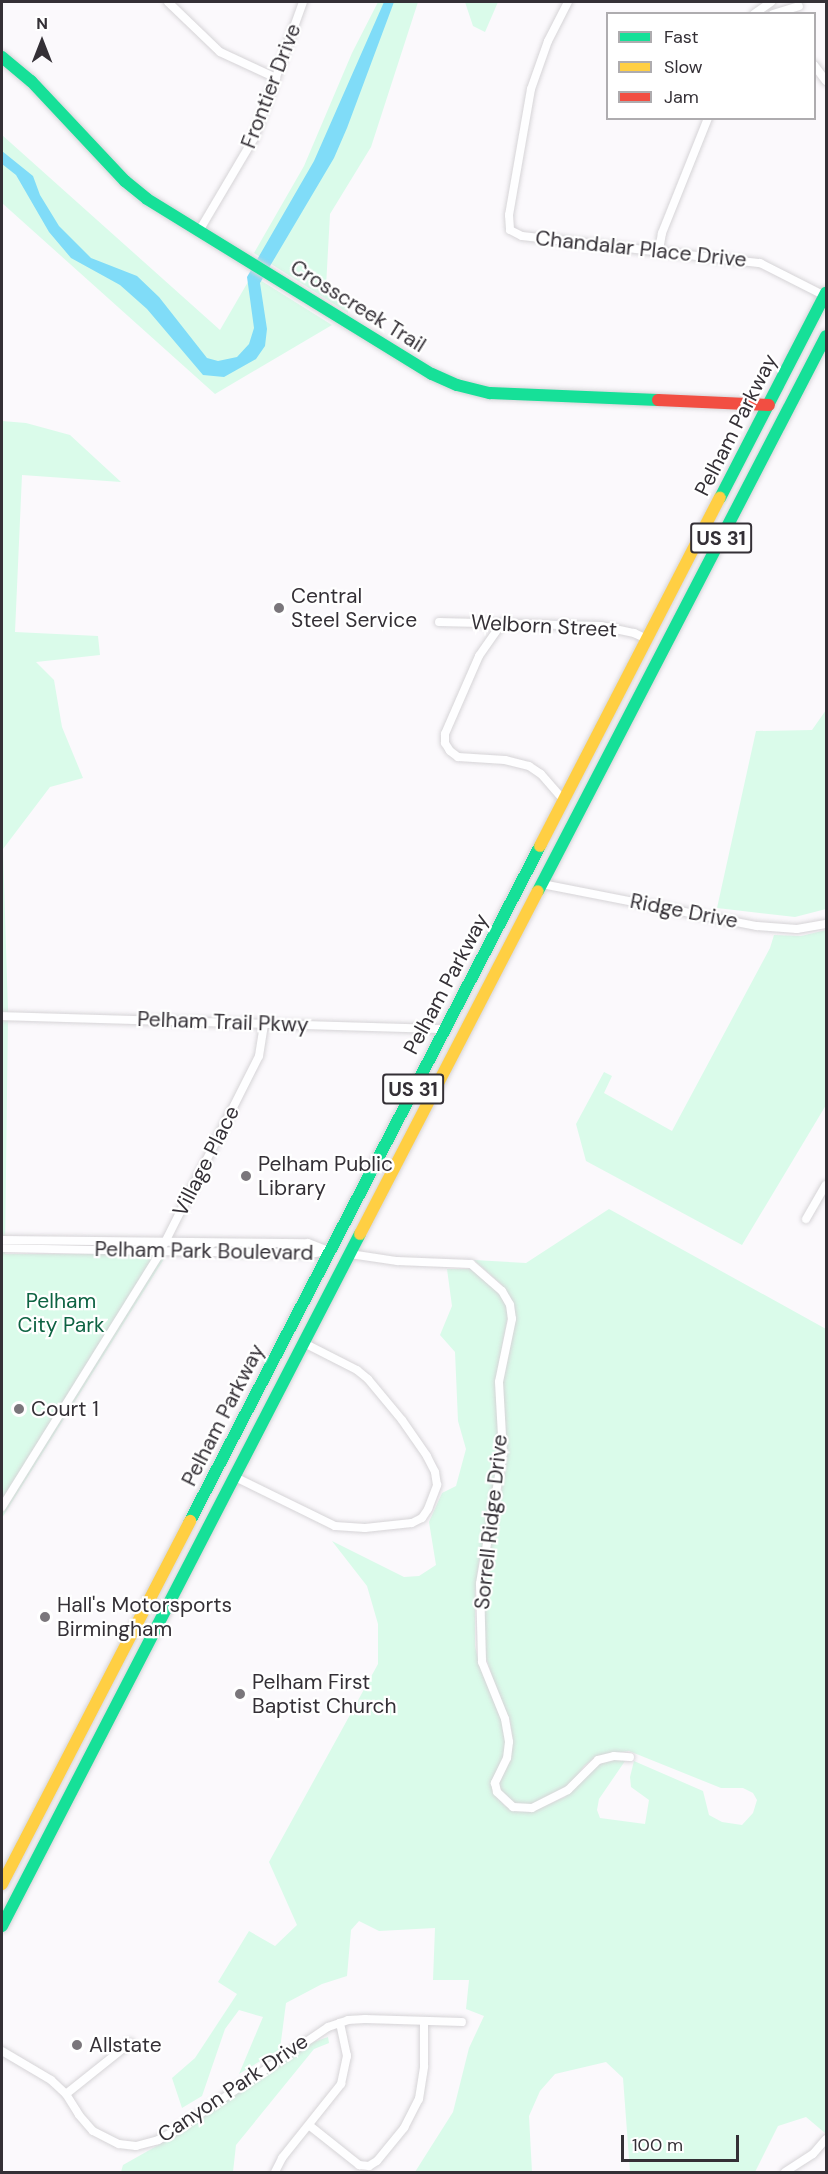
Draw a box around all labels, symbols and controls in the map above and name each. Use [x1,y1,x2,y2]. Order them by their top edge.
north arrow [12,12,72,72]
legend [606,12,816,120]
text: N [36,13,48,34]
street label: Frontier Drive [236,20,306,152]
text: Fast [664,25,699,49]
text: Slow [664,55,703,79]
text: Jam [664,85,699,109]
street label: Chandalar Place Drive [534,225,748,273]
street label: Crosscreek Trail [286,254,430,358]
street label: Pelham Parkway [689,350,783,500]
road number: US 31 [690,521,752,555]
place label: Central Steel Service [291,583,417,633]
marker: Central Steel Service [272,601,286,615]
street label: Welborn Street [470,610,618,642]
street label: Ridge Drive [628,888,740,934]
street label: Pelham Parkway [398,909,494,1059]
street label: Pelham Trail Pkwy [137,1006,309,1038]
road number: US 31 [382,1072,444,1106]
street label: Village Place [167,1101,245,1221]
place label: Pelham Public Library [258,1151,393,1201]
marker: Pelham Public Library [239,1169,253,1183]
street label: Pelham Park Boulevard [94,1236,314,1266]
park label: Pelham City Park [17,1288,105,1338]
street label: Pelham Parkway [176,1340,270,1490]
place label: Court 1 [31,1396,99,1422]
marker: Court 1 [12,1402,26,1416]
street label: Sorrell Ridge Drive [469,1433,513,1611]
place label: Hall's Motorsports Birmingham [57,1592,232,1642]
marker: Hall's Motorsports Birmingham [38,1610,52,1624]
place label: Pelham First Baptist Church [252,1669,397,1719]
marker: Pelham First Baptist Church [233,1687,247,1701]
street label: Canyon Park Drive [153,2028,313,2148]
place label: Allstate [89,2032,162,2058]
marker: Allstate [70,2038,84,2052]
scale bar [624,2123,742,2161]
text: 100 m [632,2133,683,2157]

